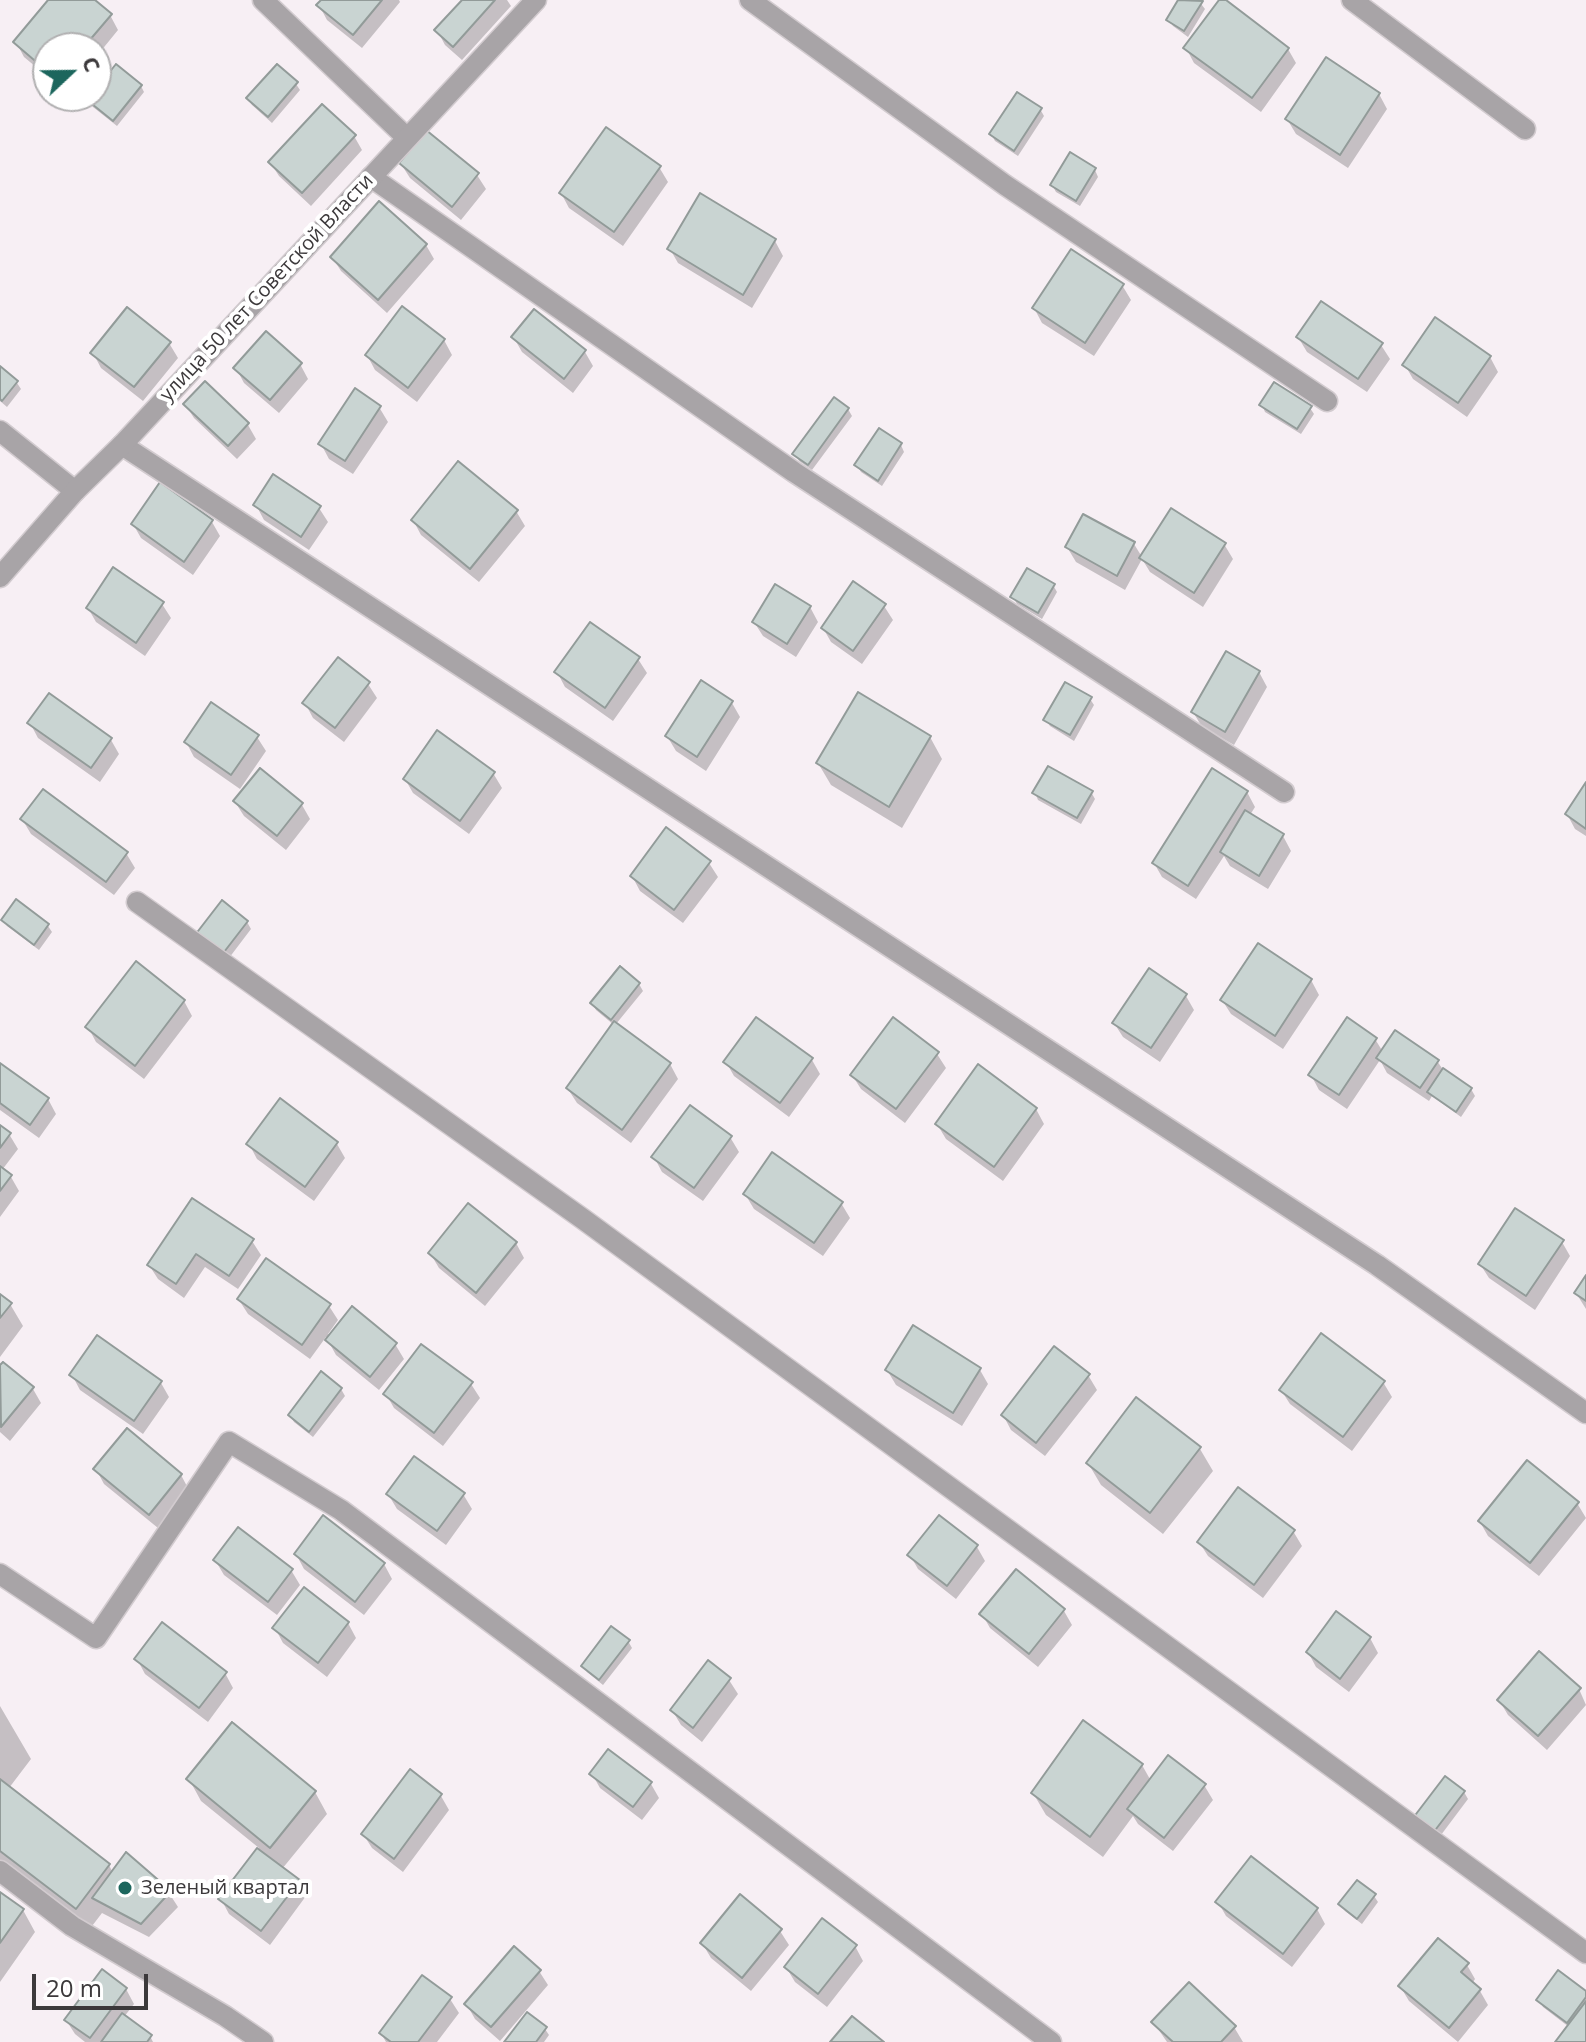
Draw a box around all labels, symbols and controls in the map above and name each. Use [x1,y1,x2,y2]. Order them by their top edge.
north arrow [32,32,112,112]
text: С [76,52,109,76]
street label: улица 50 лет Советской Власти [155,169,379,407]
place label: Зеленый квартал [141,1876,310,1900]
marker: Зеленый квартал [116,1879,134,1897]
scale bar [36,1958,152,2008]
text: 20 m [46,1971,102,2004]

